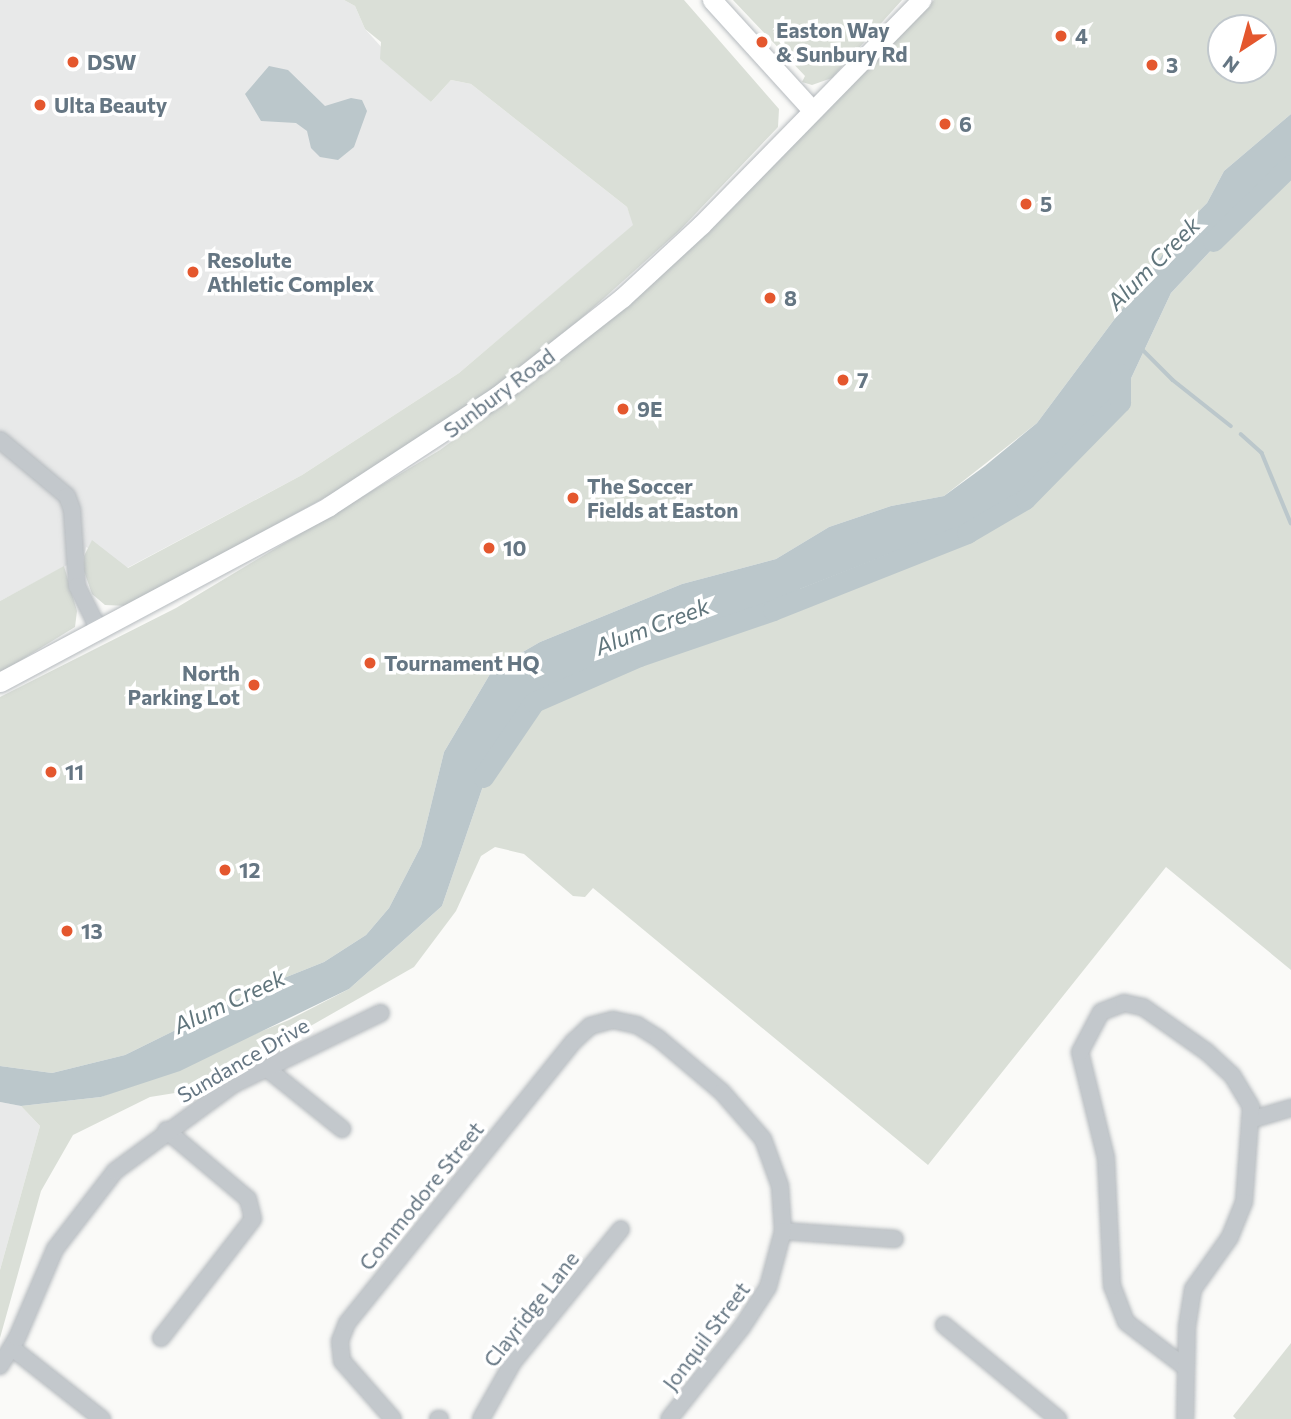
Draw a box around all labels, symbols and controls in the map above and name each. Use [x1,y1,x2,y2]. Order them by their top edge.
north arrow [1207,14,1277,84]
place label: Easton Way & Sunbury Rd [776,17,907,67]
place label: 4 [1075,23,1088,49]
marker: 4 [1053,28,1069,44]
marker: Easton Way & Sunbury Rd [754,34,770,50]
place label: DSW [87,49,137,75]
text: N [1218,51,1243,78]
place label: 3 [1166,52,1178,78]
marker: DSW [65,54,81,70]
marker: 3 [1144,57,1160,73]
place label: Ulta Beauty [54,92,167,118]
marker: Ulta Beauty [32,97,48,113]
place label: 6 [959,111,972,137]
marker: 6 [937,116,953,132]
place label: 5 [1040,191,1052,217]
marker: 5 [1018,196,1034,212]
water label: Alum Creek [1101,211,1205,315]
place label: Resolute Athletic Complex [207,247,374,297]
marker: Resolute Athletic Complex [185,264,201,280]
place label: 8 [784,285,797,311]
marker: 8 [762,290,778,306]
street label: Sunbury Road [438,343,560,443]
place label: 7 [857,367,869,393]
marker: 7 [835,372,851,388]
place label: 9E [637,396,662,422]
marker: 9E [615,401,631,417]
place label: The Soccer Fields at Easton [587,473,739,523]
marker: The Soccer Fields at Easton [565,490,581,506]
place label: 10 [503,535,526,561]
marker: 10 [481,540,497,556]
water label: Alum Creek [591,592,713,660]
place label: Tournament HQ [384,650,540,676]
marker: Tournament HQ [362,655,378,671]
place label: North Parking Lot [128,660,240,710]
marker: North Parking Lot [246,677,262,693]
place label: 11 [65,759,84,785]
marker: 11 [43,764,59,780]
place label: 12 [239,857,260,883]
marker: 12 [217,862,233,878]
place label: 13 [81,918,103,944]
marker: 13 [59,923,75,939]
water label: Alum Creek [169,963,289,1039]
street label: Sundance Drive [173,1012,313,1108]
street label: Commodore Street [354,1117,488,1275]
street label: Clayridge Lane [478,1246,584,1372]
street label: Jonquil Street [657,1277,755,1395]

